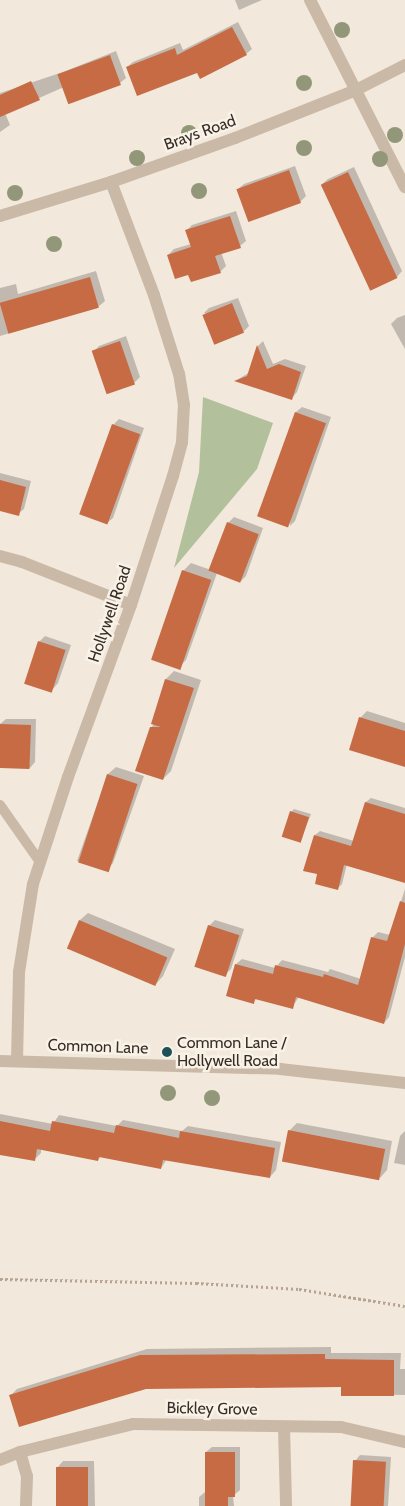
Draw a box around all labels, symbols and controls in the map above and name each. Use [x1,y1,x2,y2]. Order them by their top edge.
street label: Brays Road [162,111,238,155]
street label: Hollywell Road [84,563,136,665]
place label: Common Lane / Hollywell Road [177,1033,286,1071]
street label: Common Lane [47,1036,149,1058]
marker: Common Lane / Hollywell Road [161,1046,173,1058]
street label: Bickley Grove [166,1399,258,1419]

